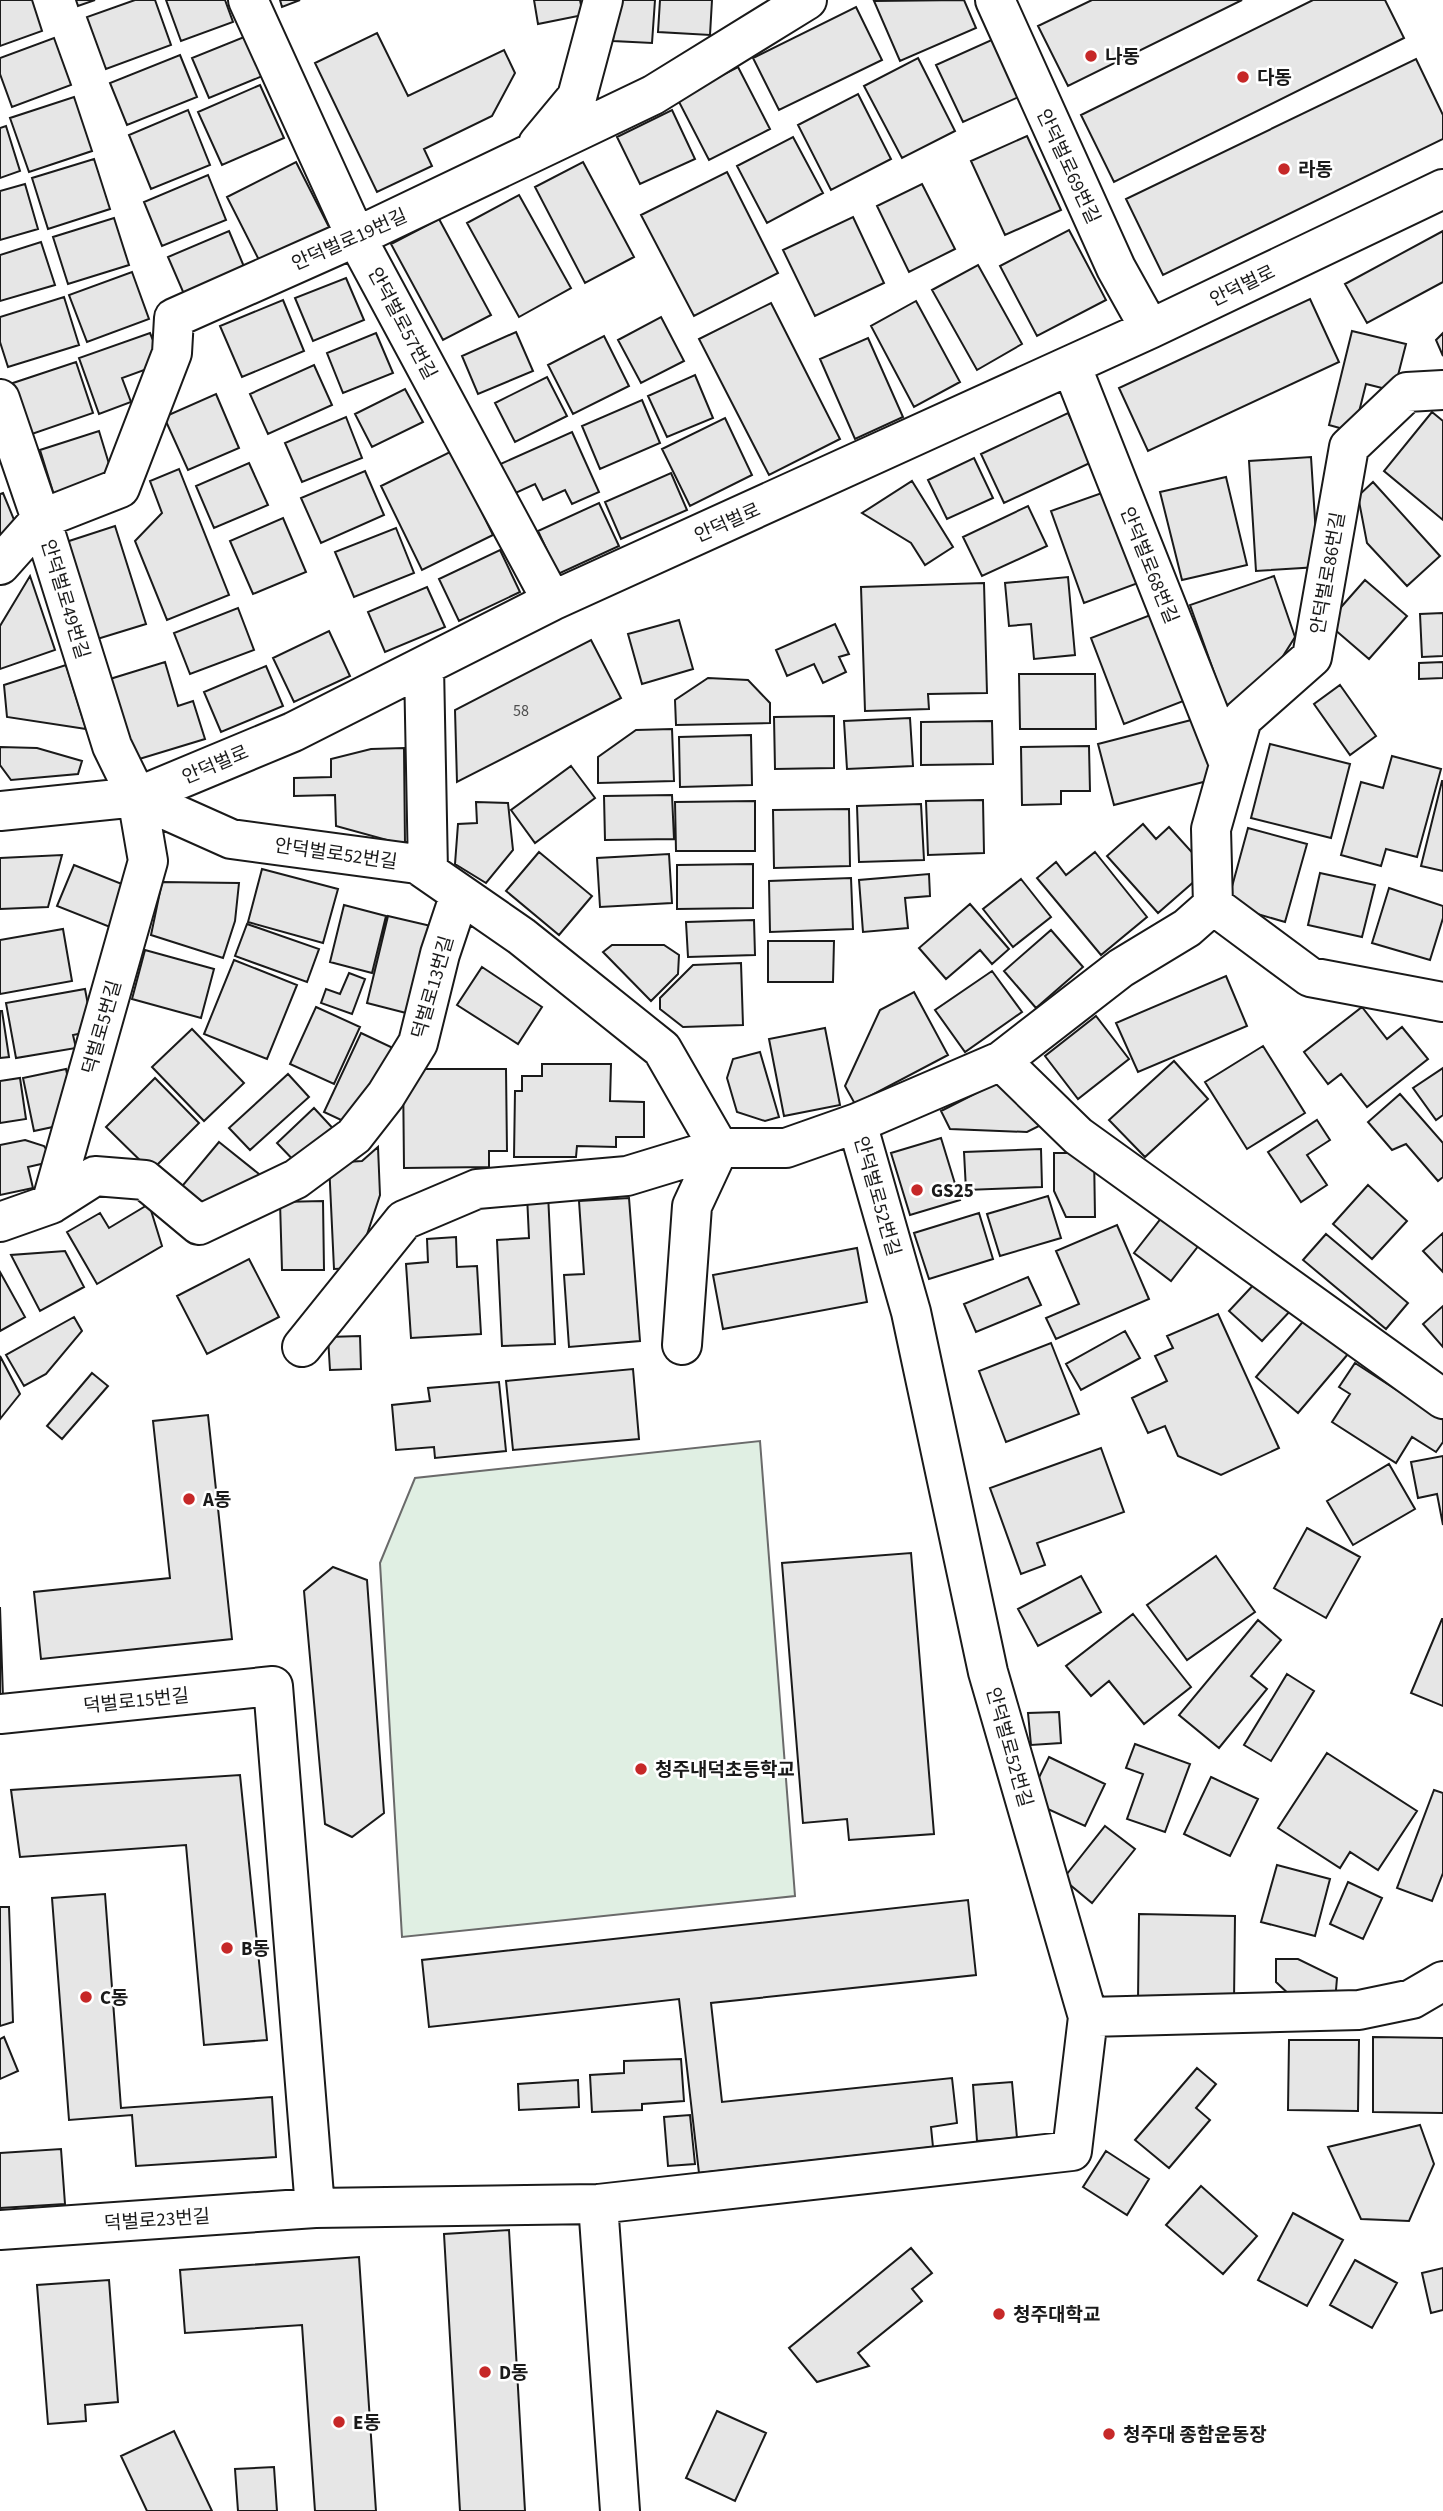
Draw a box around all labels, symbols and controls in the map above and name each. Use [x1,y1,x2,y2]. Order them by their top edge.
place label: 나동 [1105,44,1140,71]
marker: 나동 [1083,48,1099,64]
place label: 다동 [1257,65,1292,92]
marker: 다동 [1235,69,1251,85]
street label: 안덕벌로69번길 [1029,105,1106,228]
place label: 라동 [1298,157,1333,184]
marker: 라동 [1276,161,1292,177]
street label: 안덕벌로19번길 [288,203,412,278]
street label: 안덕벌로 [1205,259,1280,314]
street label: 안덕벌로57번길 [361,263,443,385]
street label: 안덕벌로 [690,497,765,550]
street label: 안덕벌로68번길 [1113,503,1184,628]
street label: 안덕벌로86번길 [1304,510,1353,637]
street label: 안덕벌로49번길 [34,536,96,663]
house number: 58 [513,700,529,722]
street label: 안덕벌로 [178,739,253,791]
street label: 안덕벌로52번길 [273,833,399,876]
street label: 덕벌로13번길 [406,933,461,1042]
street label: 덕벌로5번길 [76,977,129,1078]
street label: 안덕벌로52번길 [847,1133,907,1260]
place label: GS25 [931,1178,974,1205]
marker: GS25 [909,1182,925,1198]
place label: A동 [202,1487,231,1514]
marker: A동 [181,1491,197,1507]
street label: 덕벌로15번길 [82,1683,190,1720]
street label: 안덕벌로52번길 [979,1684,1039,1811]
place label: 청주내덕초등학교 [655,1757,795,1784]
marker: 청주내덕초등학교 [633,1761,649,1777]
place label: B동 [241,1936,270,1963]
marker: B동 [219,1940,235,1956]
place label: C동 [100,1985,129,2012]
marker: C동 [78,1989,94,2005]
street label: 덕벌로23번길 [103,2203,211,2238]
place label: 청주대학교 [1013,2302,1100,2329]
marker: 청주대학교 [991,2306,1007,2322]
place label: D동 [499,2360,529,2387]
marker: D동 [477,2364,493,2380]
place label: E동 [353,2410,381,2437]
marker: E동 [331,2414,347,2430]
place label: 청주대 종합운동장 [1123,2422,1267,2449]
marker: 청주대 종합운동장 [1101,2426,1117,2442]

